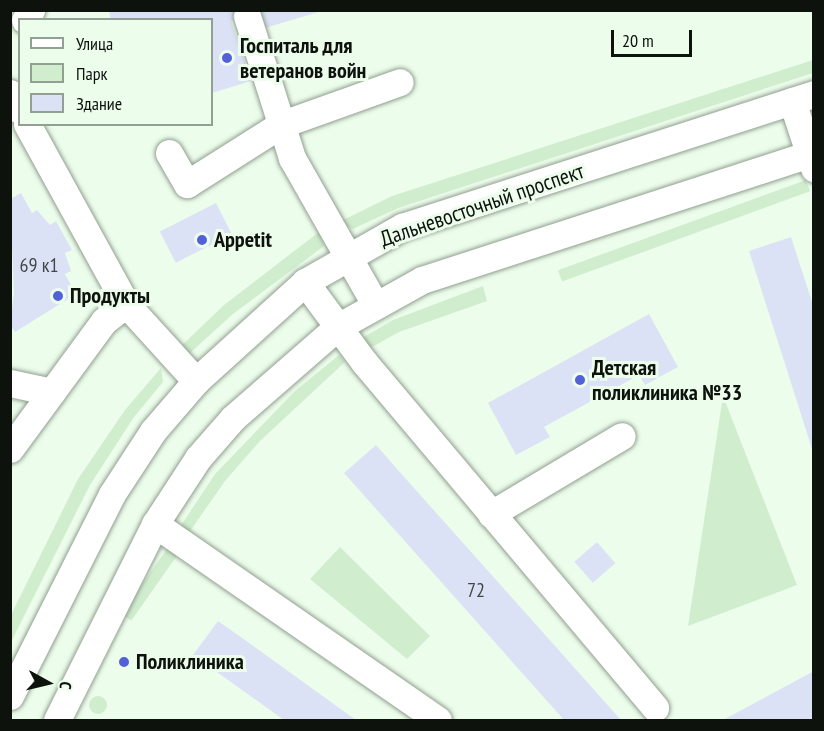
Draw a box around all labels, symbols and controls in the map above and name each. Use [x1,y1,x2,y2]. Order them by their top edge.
legend [18,18,213,126]
scale bar [614,18,695,56]
text: 20 m [622,29,654,52]
text: Улица [76,32,113,55]
place label: Госпиталь для ветеранов войн [240,32,366,84]
marker: Госпиталь для ветеранов войн [218,49,236,67]
text: Парк [76,62,107,85]
text: Здание [76,92,122,115]
street label: Дальневосточный проспект [377,158,587,252]
place label: Appetit [214,227,272,253]
marker: Appetit [195,233,209,247]
house number: 69 к1 [20,253,58,277]
place label: Продукты [70,283,150,309]
marker: Продукты [51,289,65,303]
place label: Детская поликлиника №33 [592,354,742,406]
marker: Детская поликлиника №33 [573,373,587,387]
house number: 72 [467,578,485,602]
place label: Поликлиника [136,649,244,675]
north arrow [18,653,78,713]
marker: Поликлиника [117,655,131,669]
text: С [55,680,76,691]

